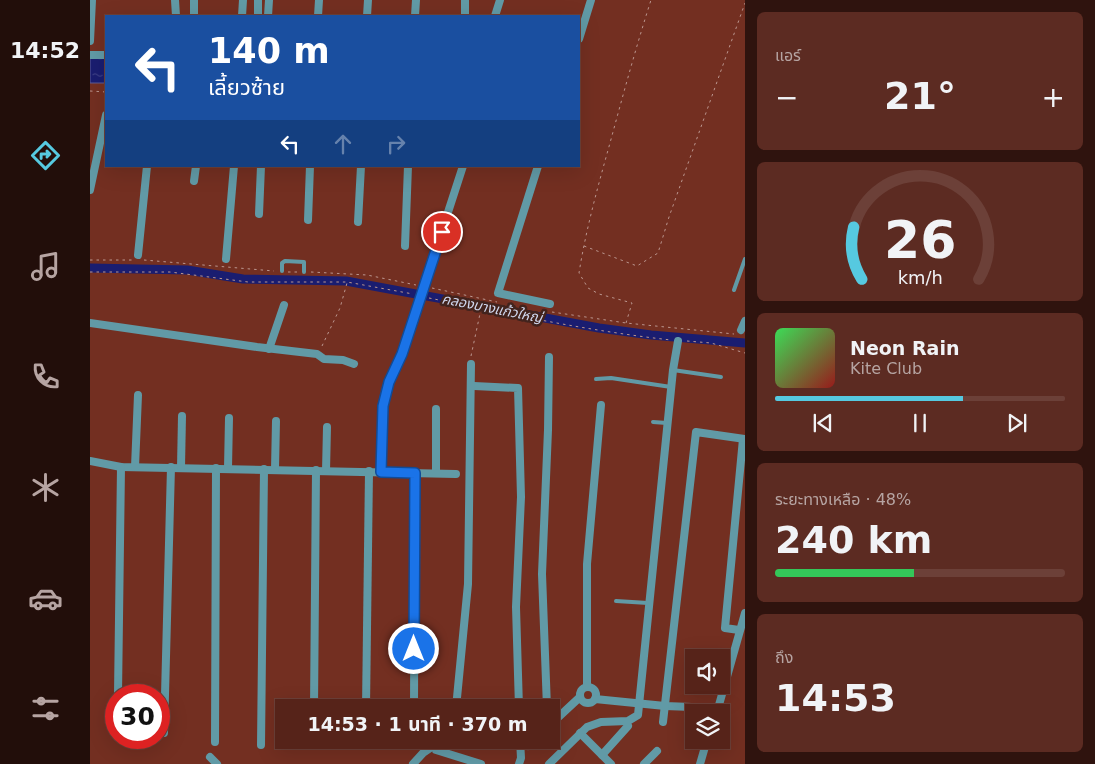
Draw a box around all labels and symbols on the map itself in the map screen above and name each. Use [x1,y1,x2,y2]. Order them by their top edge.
pin [421,211,463,253]
water label: คลองบางแก้วใหญ่ [440,290,546,326]
position arrow [387,622,439,674]
speed limit sign: 30 [105,684,170,749]

